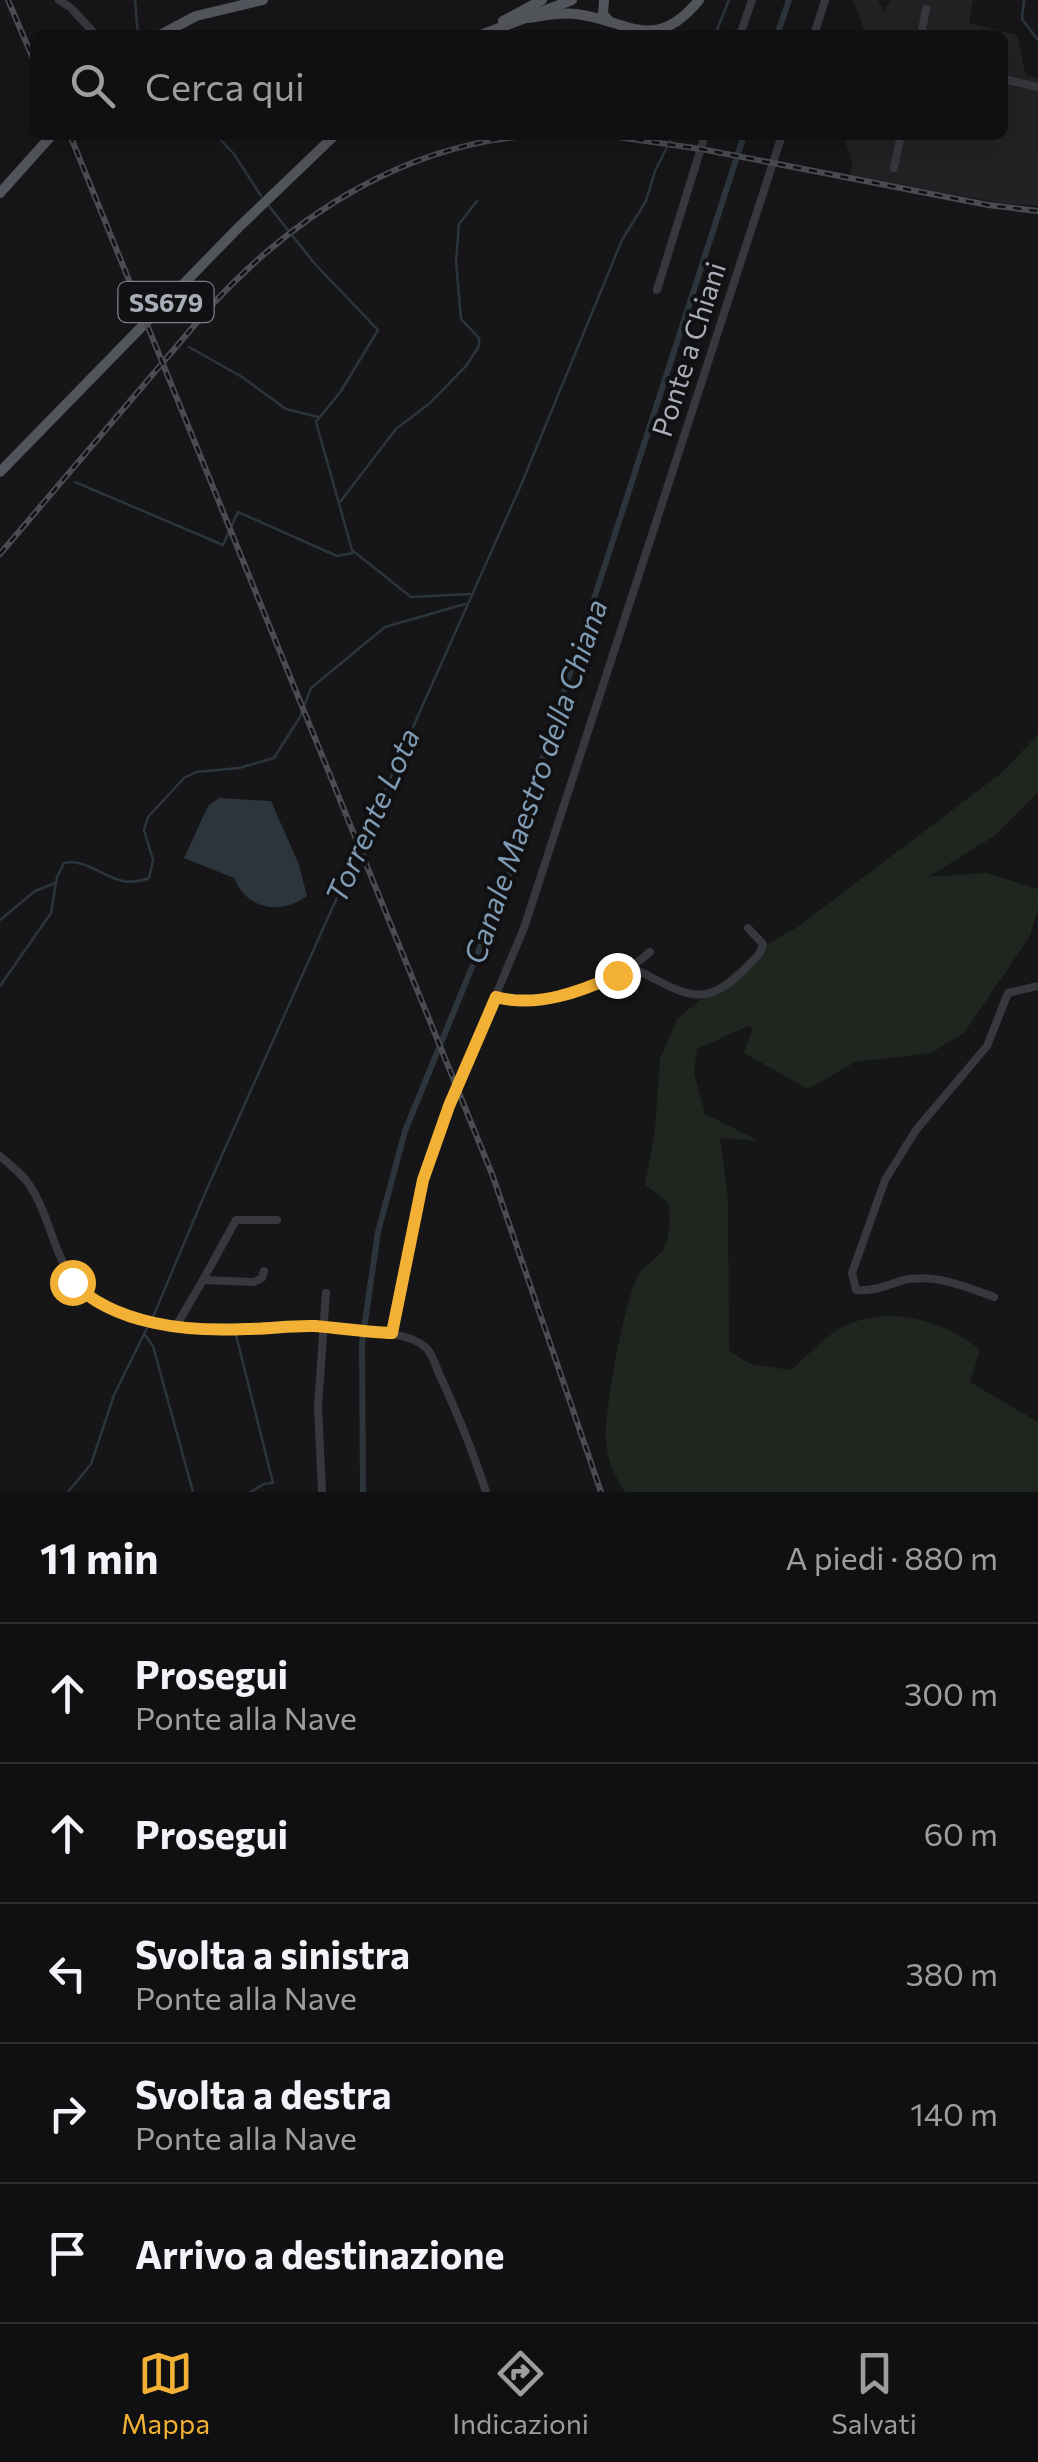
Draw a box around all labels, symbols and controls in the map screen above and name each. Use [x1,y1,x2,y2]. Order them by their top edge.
search box [30,30,1008,140]
icon: search [65,58,120,113]
text: Cerca qui [145,62,305,109]
street label: Ponte a Chiani [644,257,732,441]
road number: SS679 [119,282,214,322]
water label: Canale Maestro della Chiana [454,594,614,968]
water label: Torrente Lota [316,722,426,908]
route end [595,953,641,999]
route start [50,1260,96,1306]
text: 11 min [40,1531,159,1583]
text: A piedi · 880 m [785,1537,998,1577]
text: Prosegui [135,1650,288,1697]
icon: ahead [40,1666,95,1721]
text: 300 m [904,1673,998,1713]
text: Ponte alla Nave [135,1697,357,1737]
icon: ahead [40,1806,95,1861]
text: Prosegui [135,1810,288,1857]
text: 60 m [924,1813,998,1853]
text: Svolta a sinistra [135,1930,410,1977]
icon: left [40,1946,95,2001]
text: 380 m [905,1953,998,1993]
text: Ponte alla Nave [135,1977,357,2017]
text: Svolta a destra [135,2070,391,2117]
icon: right [40,2086,95,2141]
text: 140 m [910,2093,998,2133]
text: Ponte alla Nave [135,2117,357,2157]
icon: arrive [40,2226,95,2281]
text: Arrivo a destinazione [135,2230,505,2277]
tab: Mappa [121,2346,210,2440]
tab: Indicazioni [452,2346,589,2440]
tab: Salvati [831,2346,917,2440]

